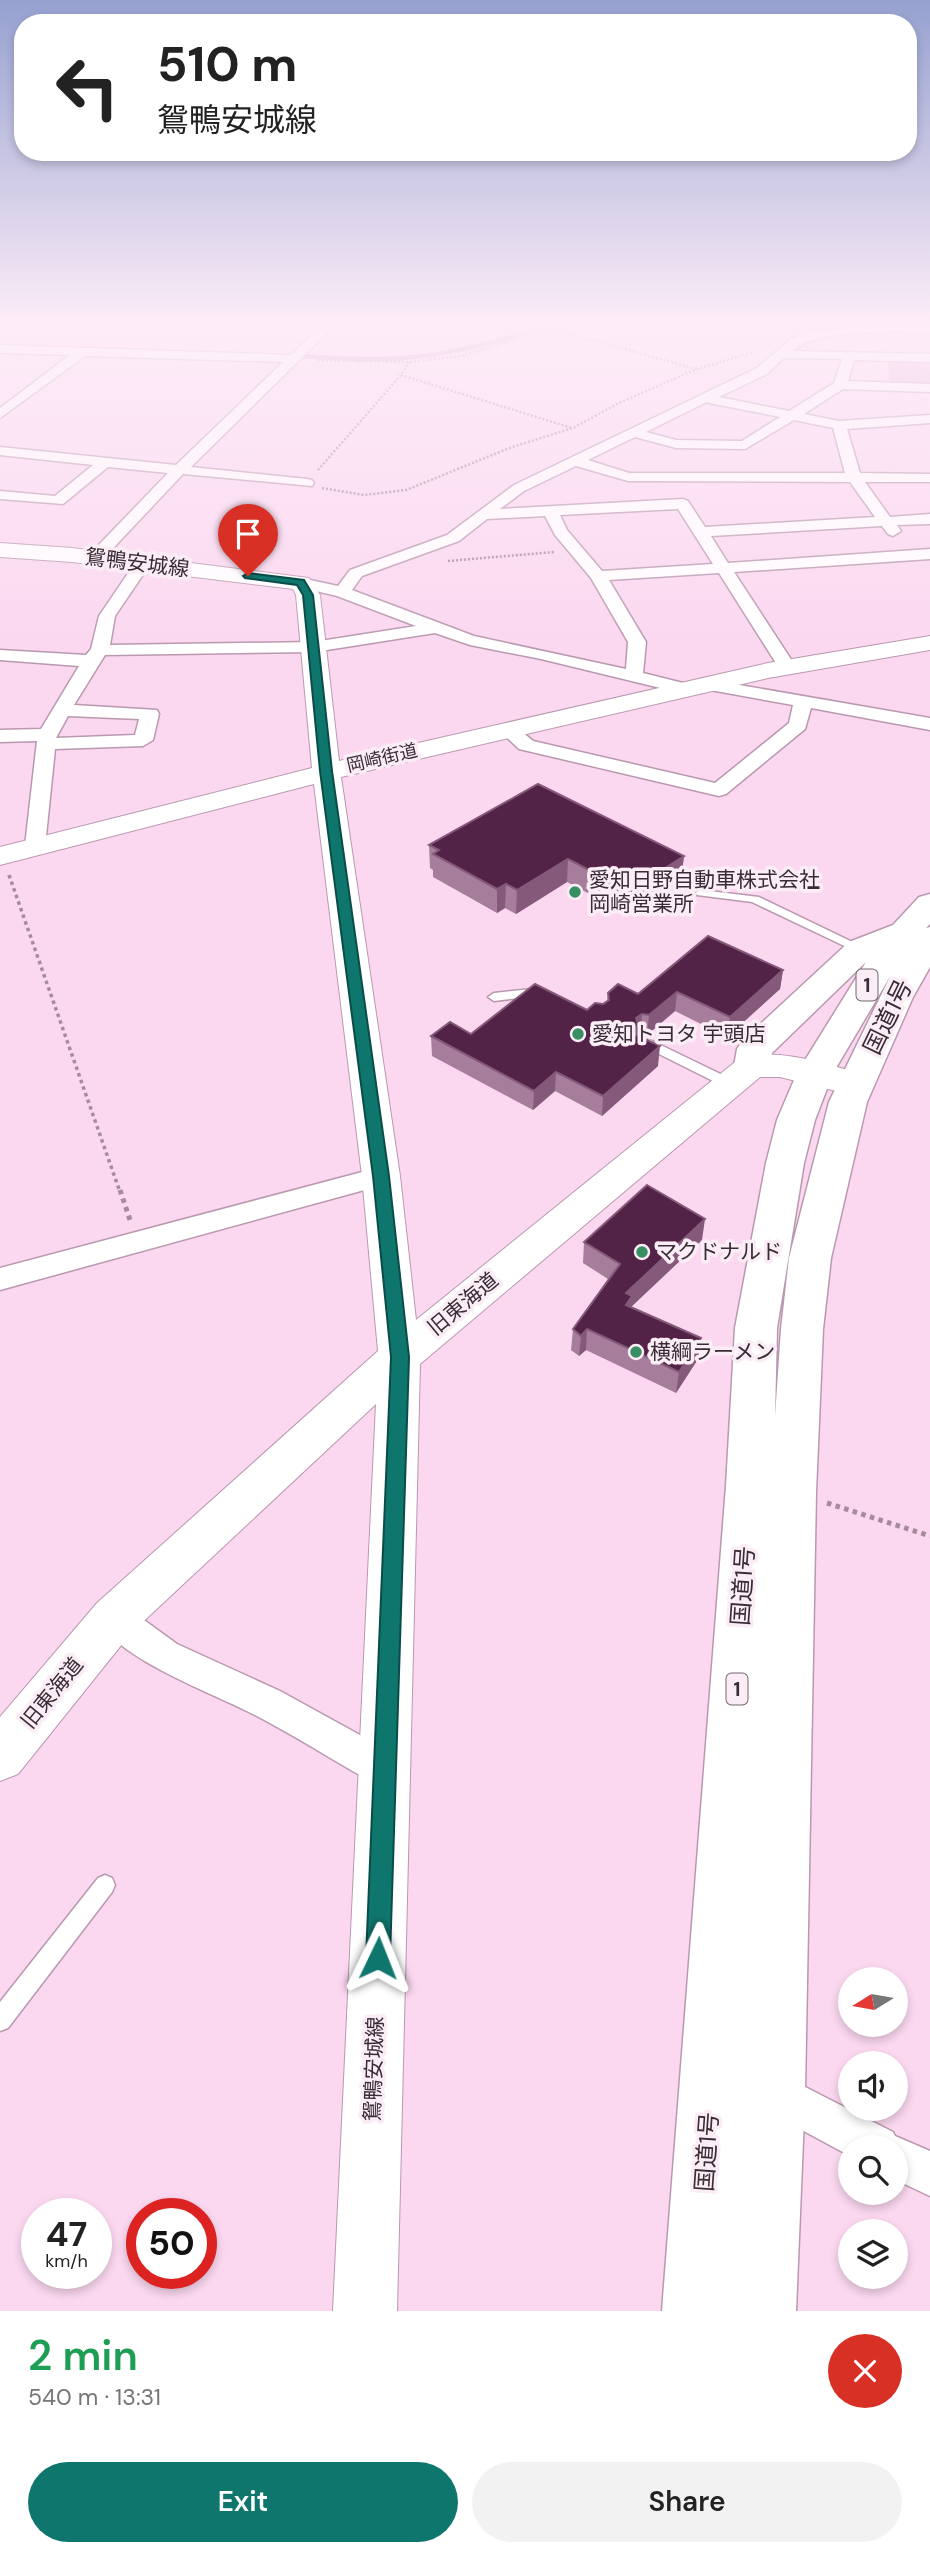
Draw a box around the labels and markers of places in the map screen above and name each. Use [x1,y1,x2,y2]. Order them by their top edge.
pin [218,504,278,576]
place label: 愛知日野自動車株式会社 岡崎営業所 [589,866,820,918]
marker: 愛知日野自動車株式会社 岡崎営業所 [567,884,583,900]
place label: 愛知トヨタ 宇頭店 [592,1020,766,1048]
marker: 愛知トヨタ 宇頭店 [570,1026,586,1042]
place label: マクドナルド [656,1238,782,1266]
marker: マクドナルド [634,1244,650,1260]
place label: 横綱ラーメン [650,1338,775,1366]
marker: 横綱ラーメン [628,1344,644,1360]

